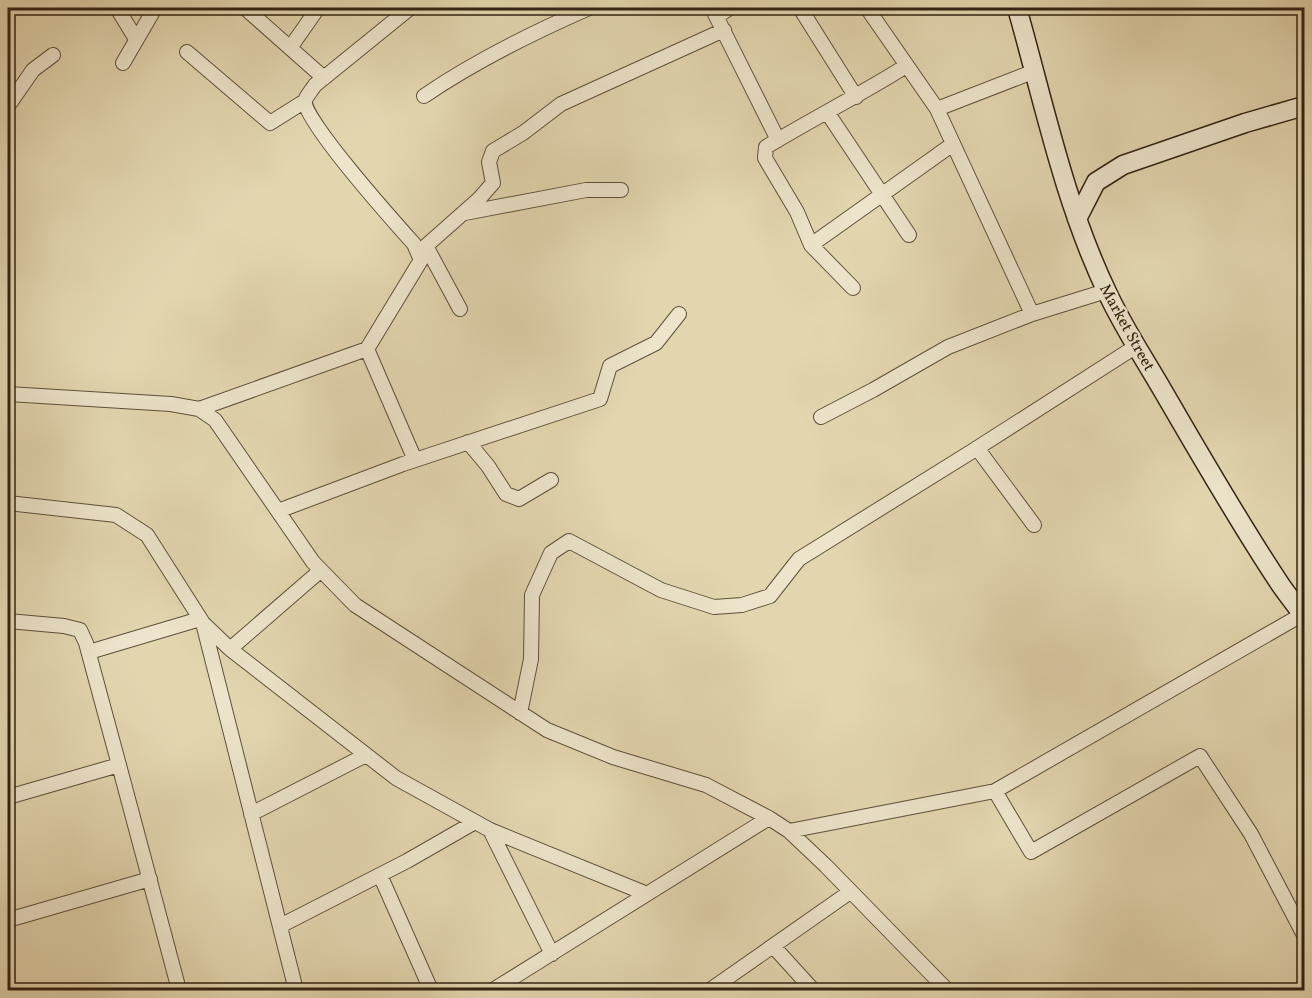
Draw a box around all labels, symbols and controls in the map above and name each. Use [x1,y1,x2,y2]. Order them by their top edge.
street label: Market Street [1093,280,1159,376]

